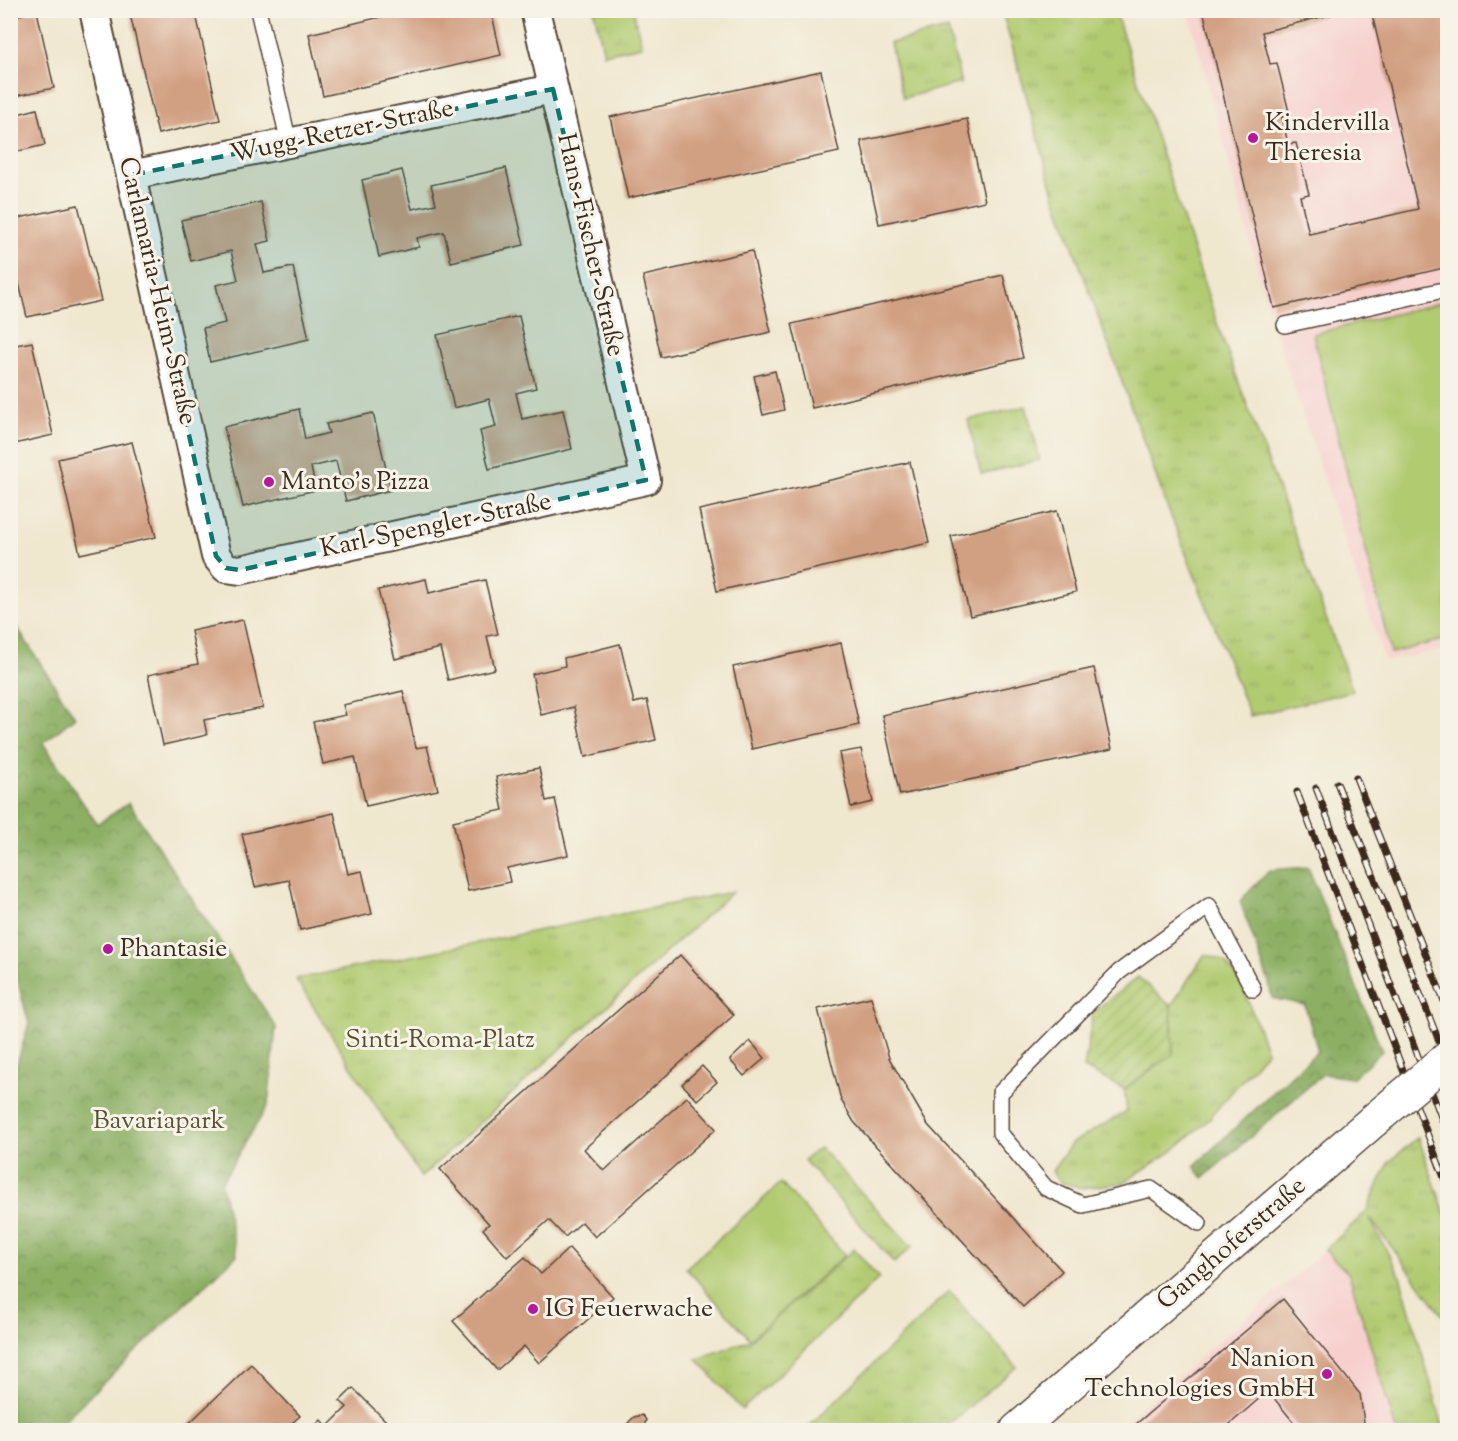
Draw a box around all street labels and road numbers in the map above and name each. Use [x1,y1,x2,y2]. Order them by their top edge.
street label: Wugg-Retzer-Straße [227,90,457,174]
street label: Hans-Fischer-Straße [546,130,634,360]
street label: Carlamaria-Heim-Straße [108,153,206,429]
street label: Karl-Spengler-Straße [317,483,555,569]
street label: Ganghoferstraße [1149,1169,1315,1319]

